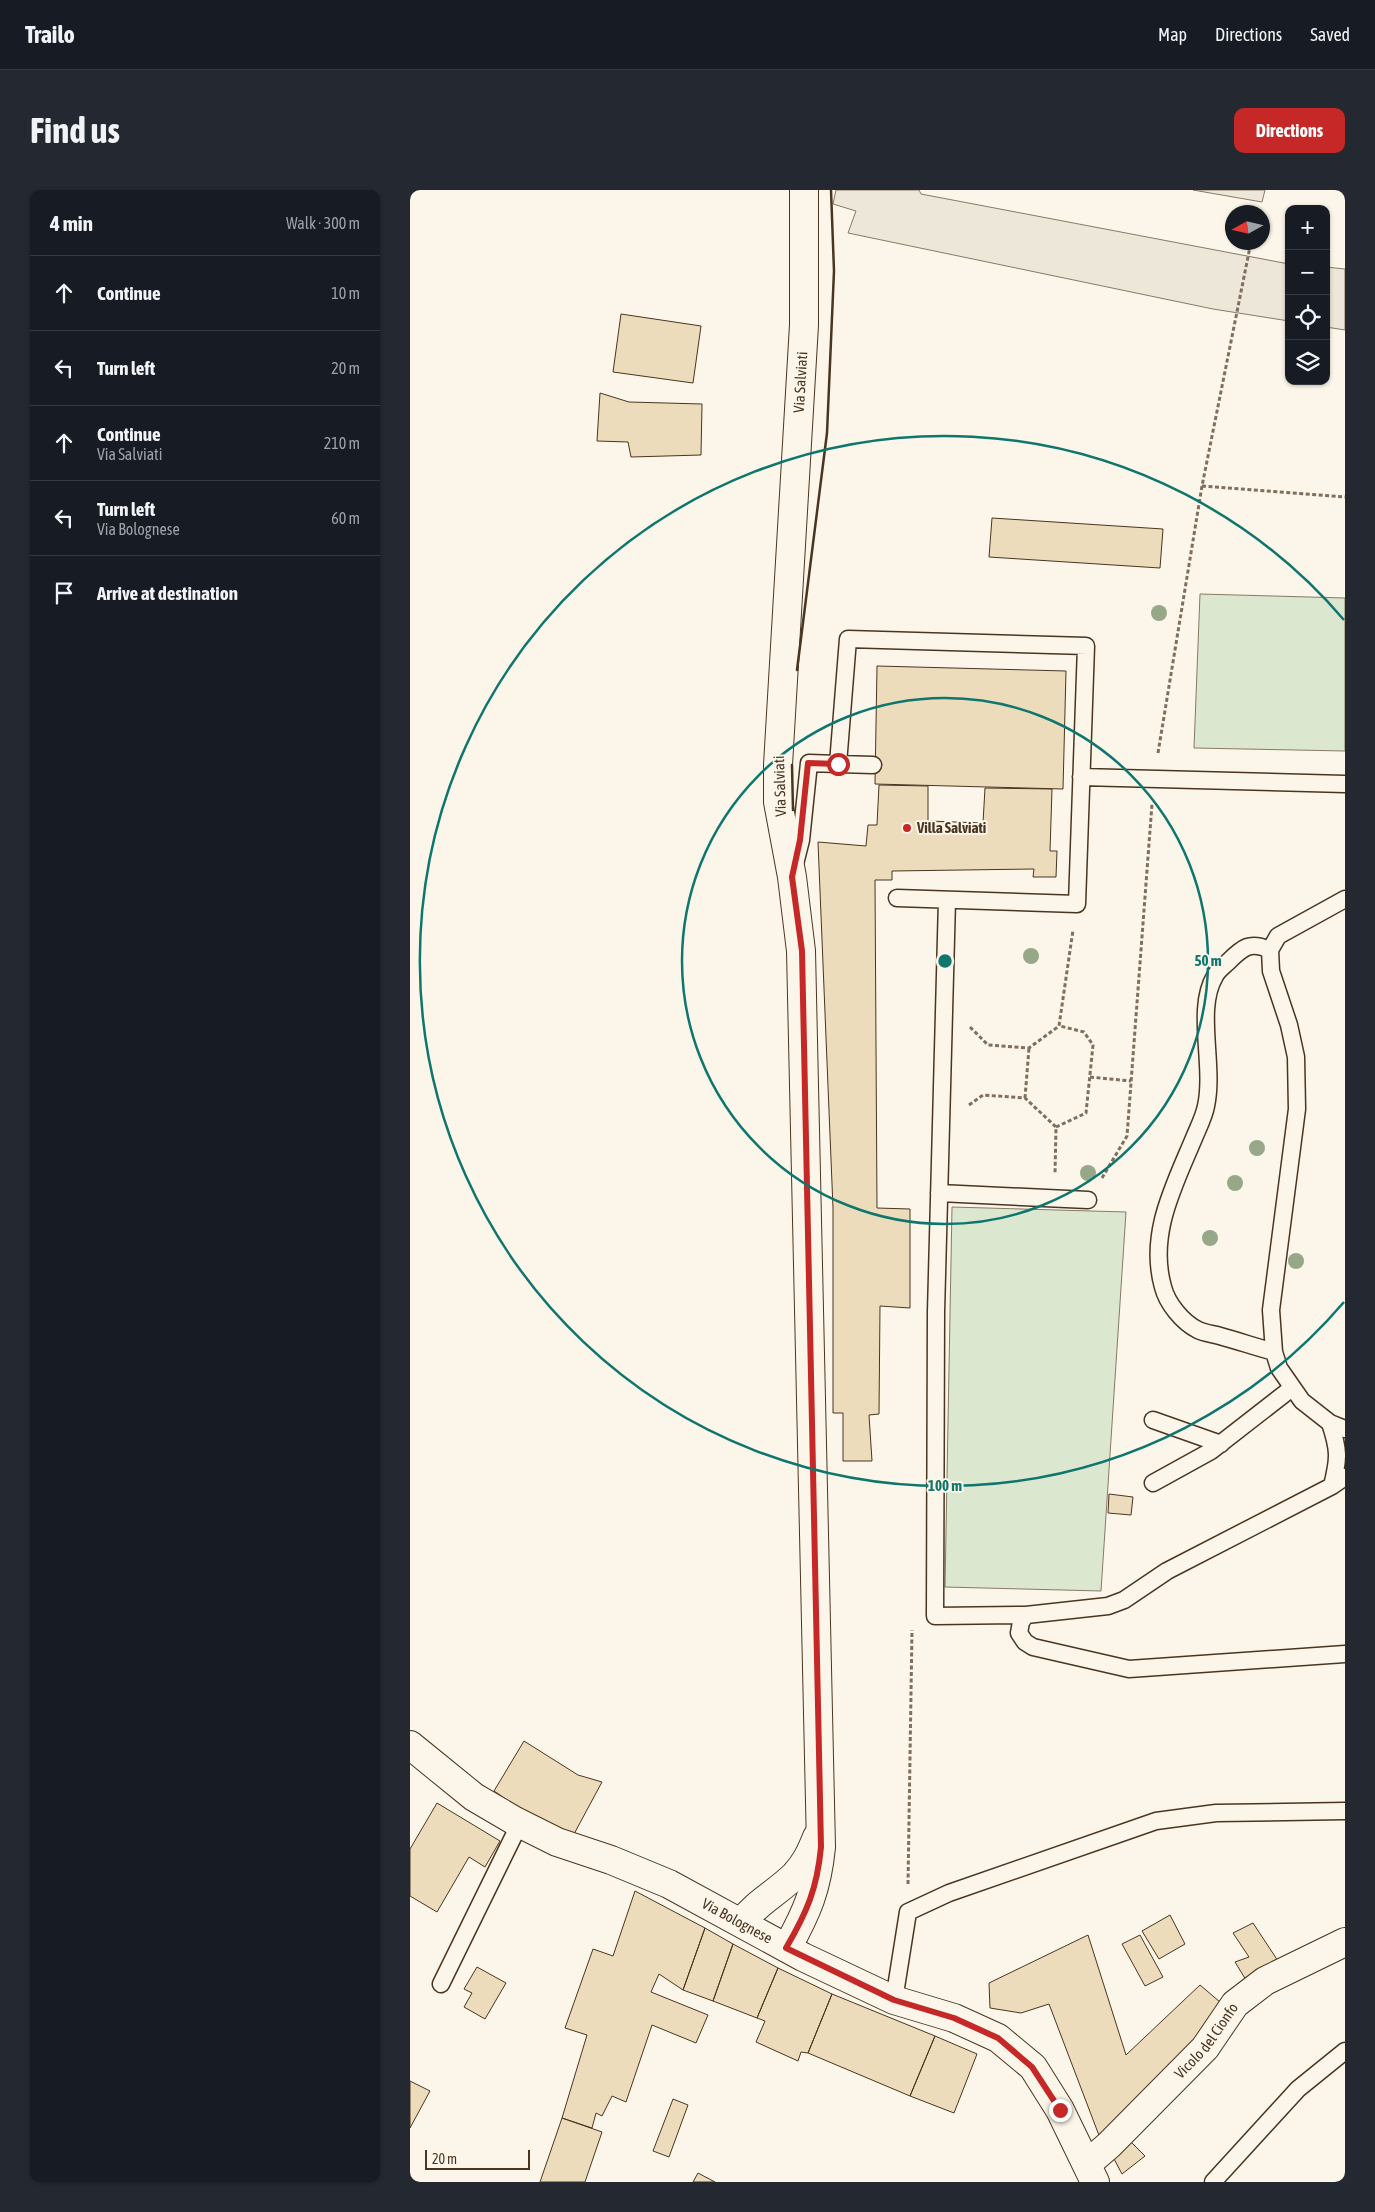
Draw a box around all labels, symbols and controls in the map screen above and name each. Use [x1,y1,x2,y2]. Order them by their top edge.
text: Trailo [25,21,75,48]
text: Map [1158,24,1187,45]
text: Directions [1215,24,1282,45]
text: Saved [1310,24,1350,45]
button: Directions [1234,108,1345,153]
text: Find us [30,110,120,150]
north arrow [1225,205,1270,250]
map controls [1285,205,1330,385]
button: + [1285,205,1330,250]
text: 4 min [50,211,93,235]
text: Walk · 300 m [286,214,360,232]
button: − [1285,250,1330,295]
icon: ahead [50,279,78,307]
text: Continue [97,282,161,304]
text: 10 m [331,284,360,302]
button: locate [1285,295,1330,340]
button: layers [1285,340,1330,385]
street label: Via Salviati [790,351,810,413]
icon: left [50,354,78,382]
text: Turn left [97,357,155,379]
text: 20 m [331,359,360,377]
text: Continue [97,423,161,445]
icon: ahead [50,429,78,457]
text: 210 m [324,434,360,452]
text: Via Salviati [97,445,162,463]
text: Turn left [97,498,155,520]
icon: left [50,504,78,532]
text: 60 m [331,509,360,527]
text: Via Bolognese [97,520,180,538]
icon: arrive [50,579,78,607]
text: Arrive at destination [97,582,238,604]
route start [827,753,850,776]
street label: Via Salviati [770,755,789,817]
place label: Villa Salviati [916,819,986,836]
marker: Villa Salviati [901,822,913,834]
centre of rings [936,952,954,970]
text: 50 m [1195,952,1222,969]
text: 100 m [928,1477,962,1494]
street label: Via Bolognese [699,1895,775,1947]
street label: Vicolo del Cionfo [1171,2000,1241,2082]
route end [1049,2099,1072,2122]
scale bar [425,2147,530,2170]
text: 20 m [432,2151,457,2167]

